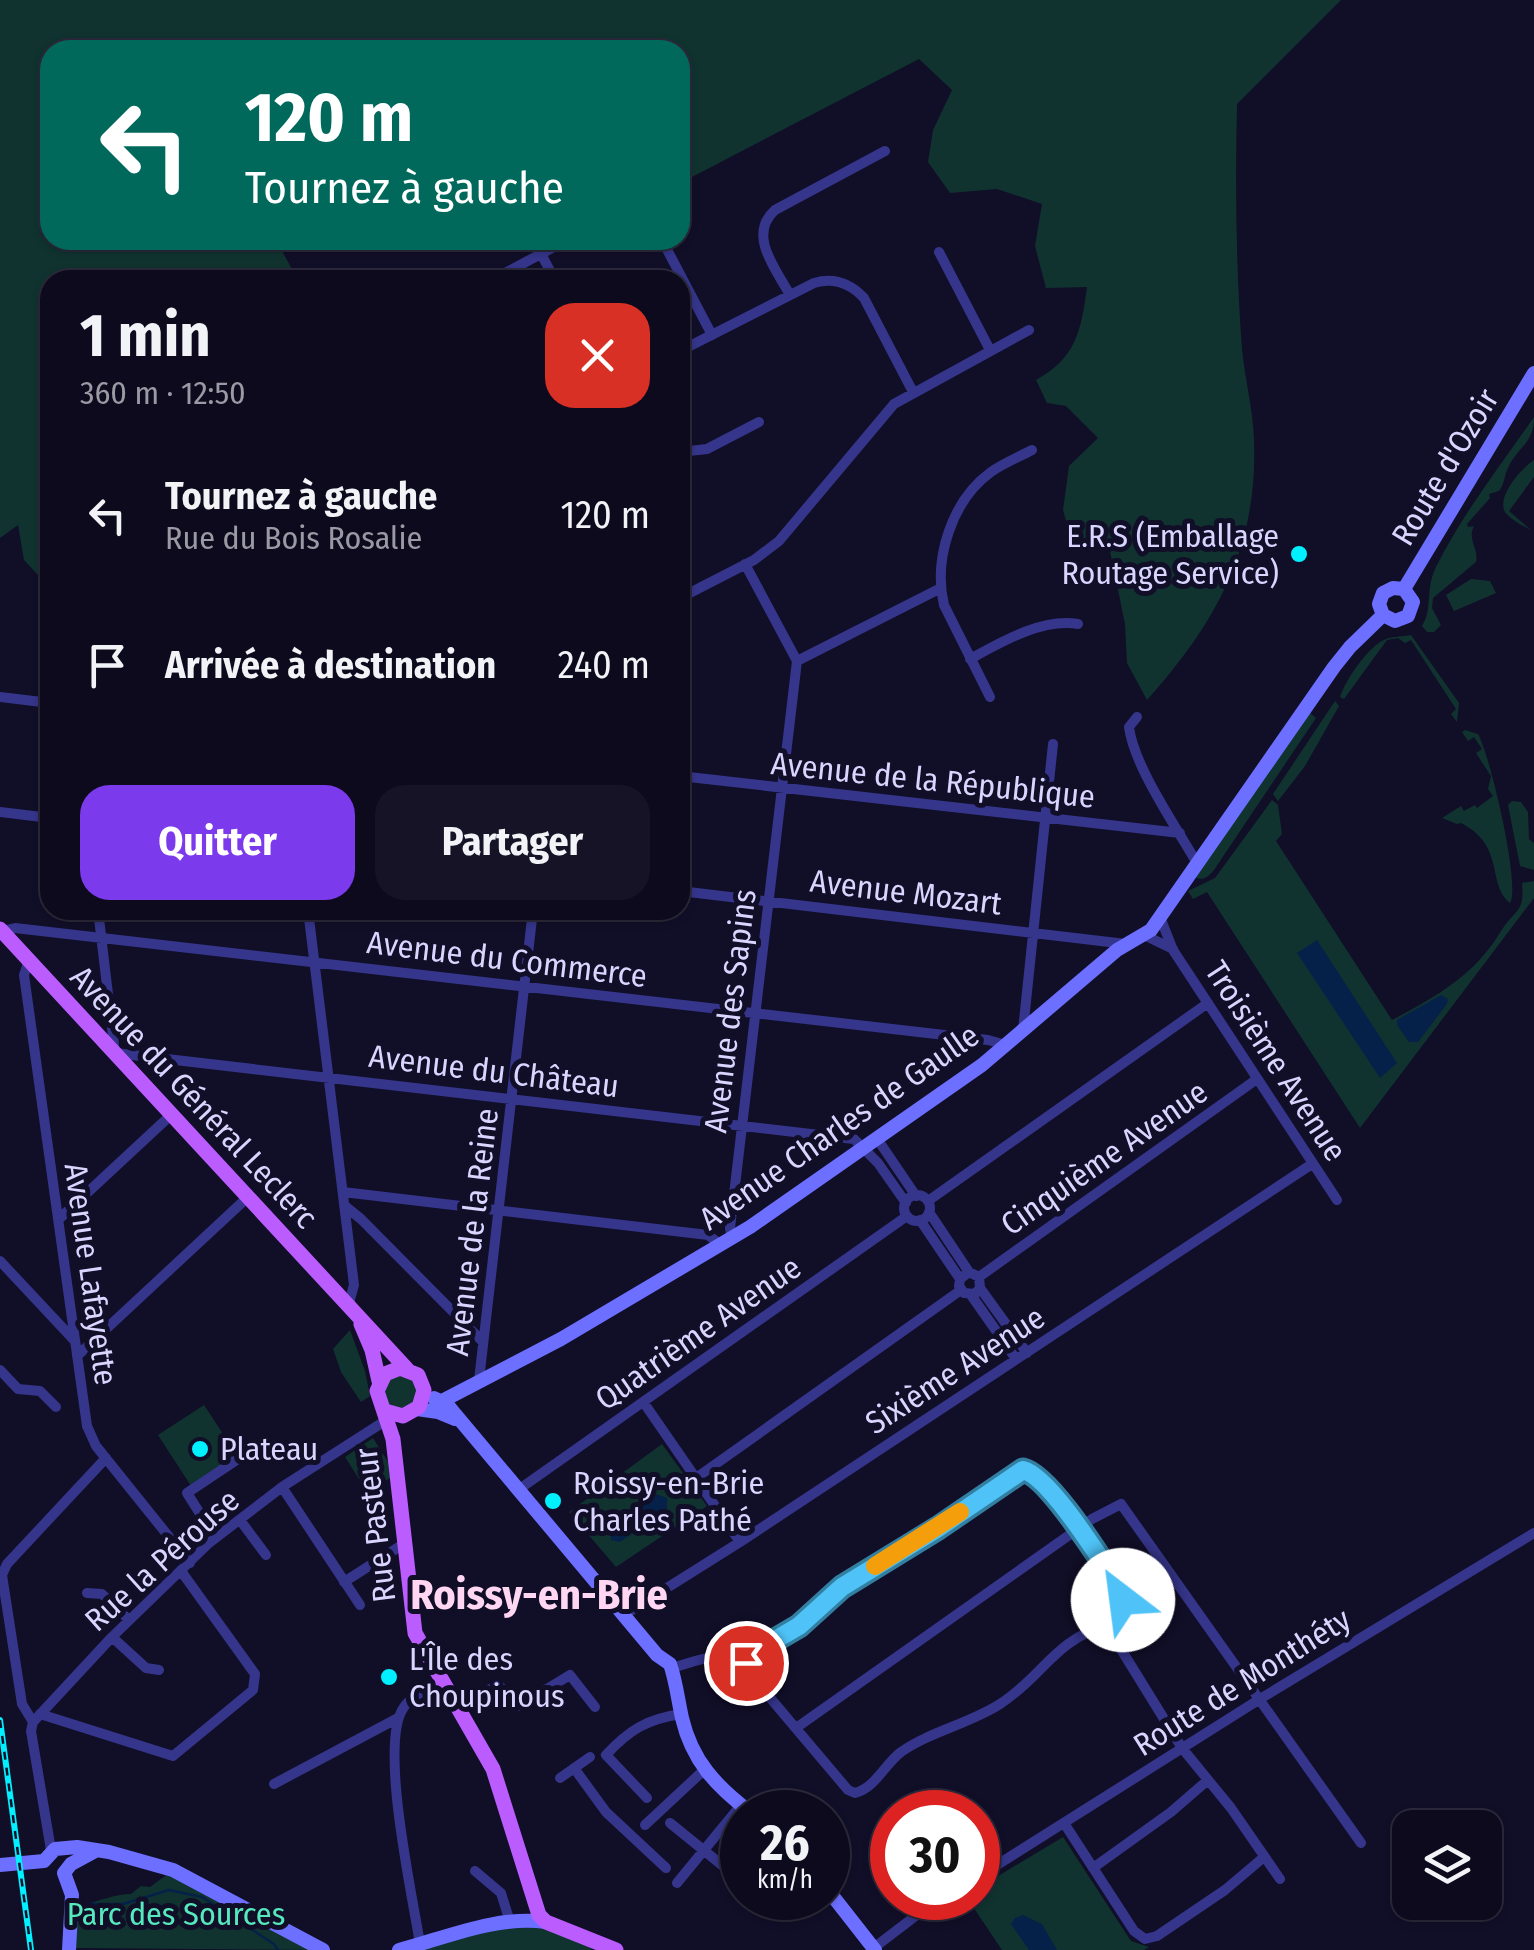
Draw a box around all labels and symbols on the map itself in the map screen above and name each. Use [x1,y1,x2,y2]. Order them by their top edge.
street label: Route d'Ozoir [1383,382,1507,552]
place label: E.R.S (Emballage Routage Service) [1062,517,1279,592]
marker: E.R.S (Emballage Routage Service) [1288,543,1310,565]
street label: Avenue de la République [769,744,1097,816]
street label: Avenue Mozart [808,861,1004,923]
street label: Avenue des Sapins [696,887,764,1135]
street label: Avenue du Commerce [365,923,649,995]
street label: Troisième Avenue [1197,954,1355,1168]
street label: Avenue du Général Leclerc [63,958,326,1236]
street label: Avenue Charles de Gaulle [692,1016,986,1238]
street label: Avenue du Château [367,1037,621,1105]
street label: Cinquième Avenue [994,1073,1214,1243]
street label: Avenue de la Reine [438,1106,506,1358]
street label: Avenue Lafayette [57,1161,125,1387]
street label: Quatrième Avenue [588,1248,808,1418]
street label: Sixième Avenue [858,1298,1052,1442]
place label: Plateau [220,1430,318,1468]
marker: Plateau [189,1438,211,1460]
street label: Rue Pasteur [347,1446,403,1604]
place label: Roissy-en-Brie Charles Pathé [573,1464,764,1539]
street label: Rue la Pérouse [77,1481,247,1639]
marker: Roissy-en-Brie Charles Pathé [542,1490,564,1512]
position arrow [1071,1548,1175,1652]
district label: Roissy-en-Brie [410,1570,668,1620]
street label: Route de Monthéty [1127,1600,1358,1764]
pin [704,1621,789,1706]
place label: L'Île des Choupinous [409,1640,565,1715]
marker: L'Île des Choupinous [378,1666,400,1688]
speed limit sign: 30 [870,1790,1000,1920]
park label: Parc des Sources [67,1895,285,1933]

